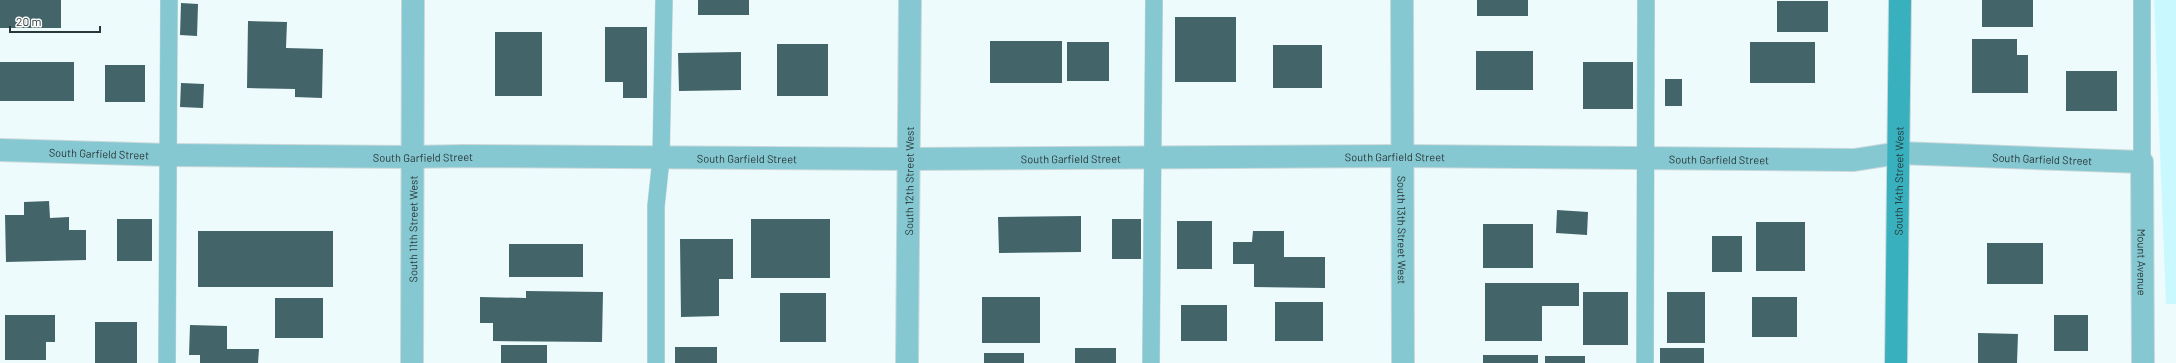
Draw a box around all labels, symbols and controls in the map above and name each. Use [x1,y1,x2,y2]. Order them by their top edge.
scale bar [10,8,100,34]
text: 20 m [16,14,42,28]
street label: South 14th Street West [1891,126,1905,236]
street label: South 12th Street West [902,127,915,236]
street label: South Garfield Street [49,145,149,161]
street label: South Garfield Street [373,149,473,164]
street label: South Garfield Street [1345,149,1445,163]
street label: South Garfield Street [1992,150,2093,167]
street label: South Garfield Street [697,151,797,165]
street label: South Garfield Street [1021,151,1121,165]
street label: South Garfield Street [1669,152,1769,166]
street label: South 11th Street West [406,176,419,282]
street label: South 13th Street West [1396,176,1409,284]
street label: Mount Avenue [2136,229,2149,296]

